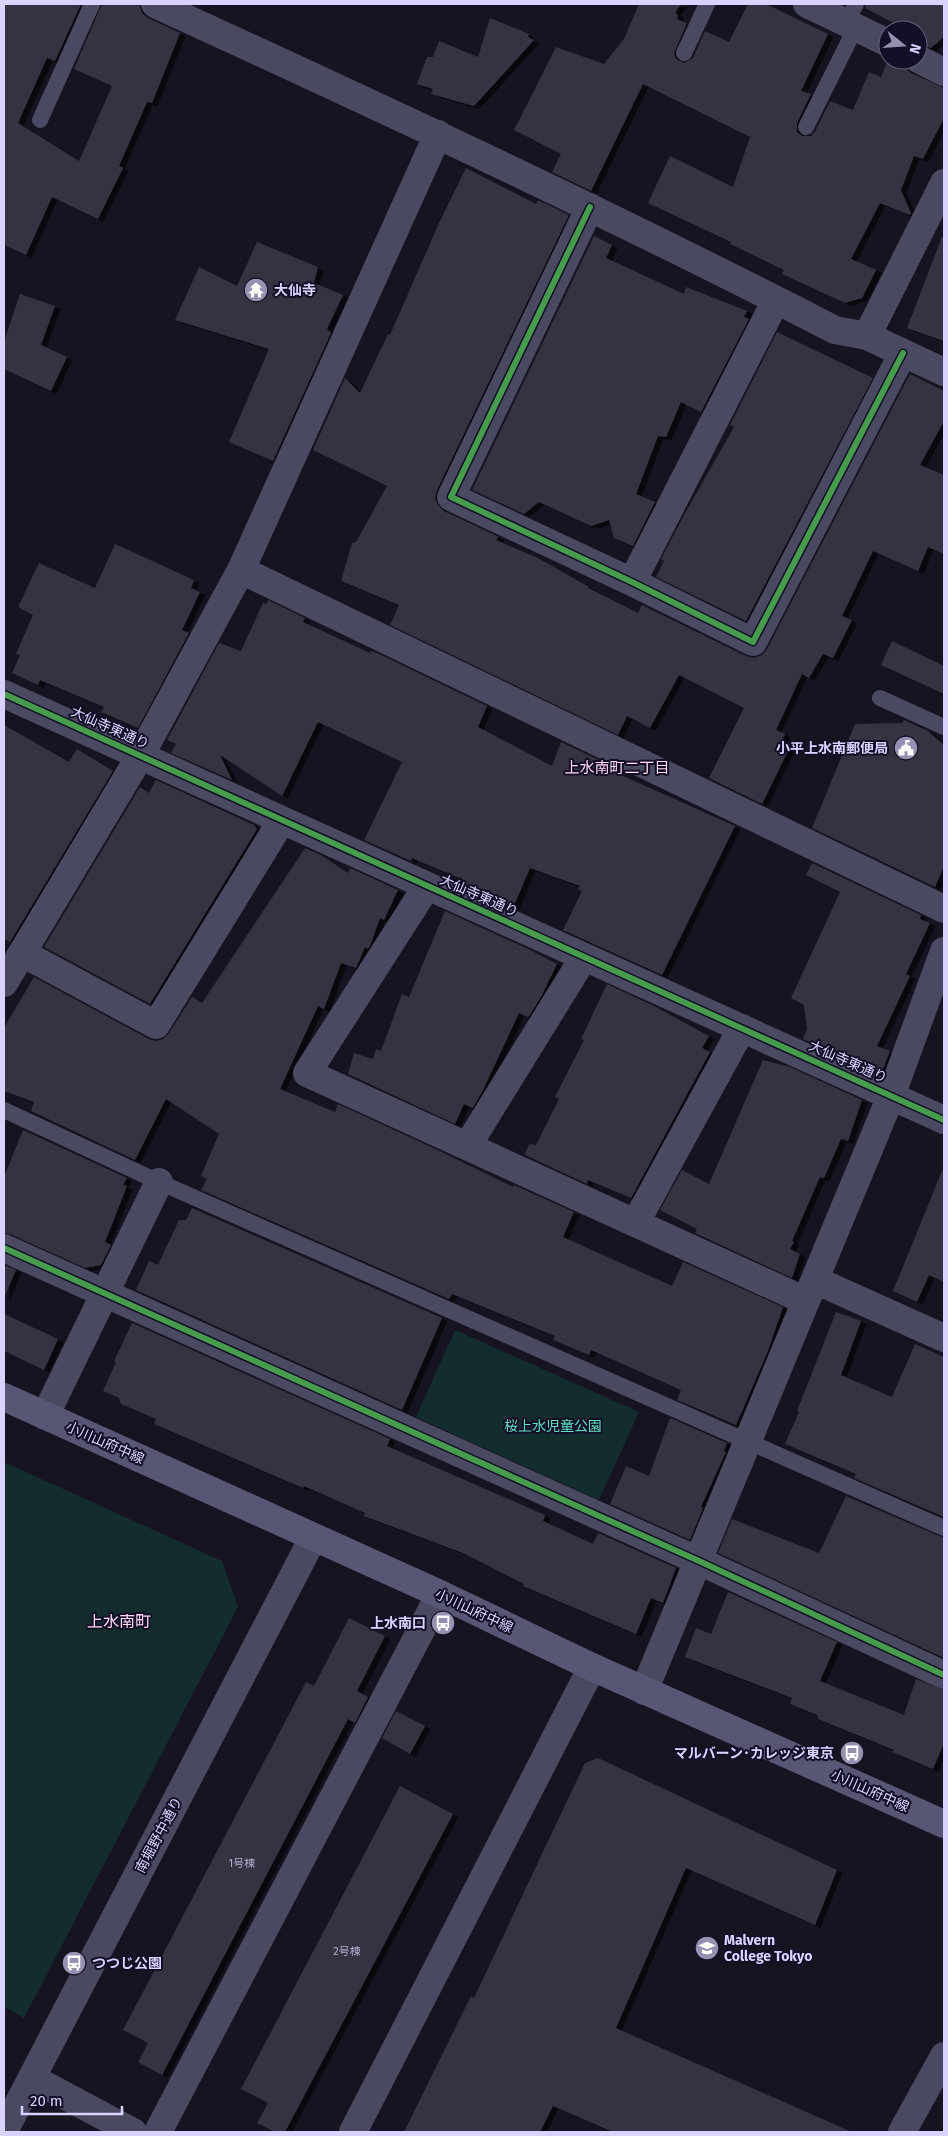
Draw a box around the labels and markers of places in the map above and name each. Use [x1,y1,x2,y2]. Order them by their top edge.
temple icon: 大仙寺 [243,277,269,303]
place label: 大仙寺 [274,282,316,299]
public building icon: 小平上水南郵便局 [893,735,919,761]
place label: 小平上水南郵便局 [776,740,888,757]
bus stop icon: 上水南口 [430,1610,456,1636]
place label: 上水南口 [370,1615,426,1632]
bus stop icon: マルバーン･カレッジ東京 [839,1740,865,1766]
place label: マルバーン･カレッジ東京 [674,1745,834,1762]
place label: Malvern College Tokyo [724,1932,812,1965]
school or university icon: Malvern College Tokyo [694,1935,720,1961]
bus stop icon: つつじ公園 [61,1950,87,1976]
place label: つつじ公園 [92,1955,162,1972]

